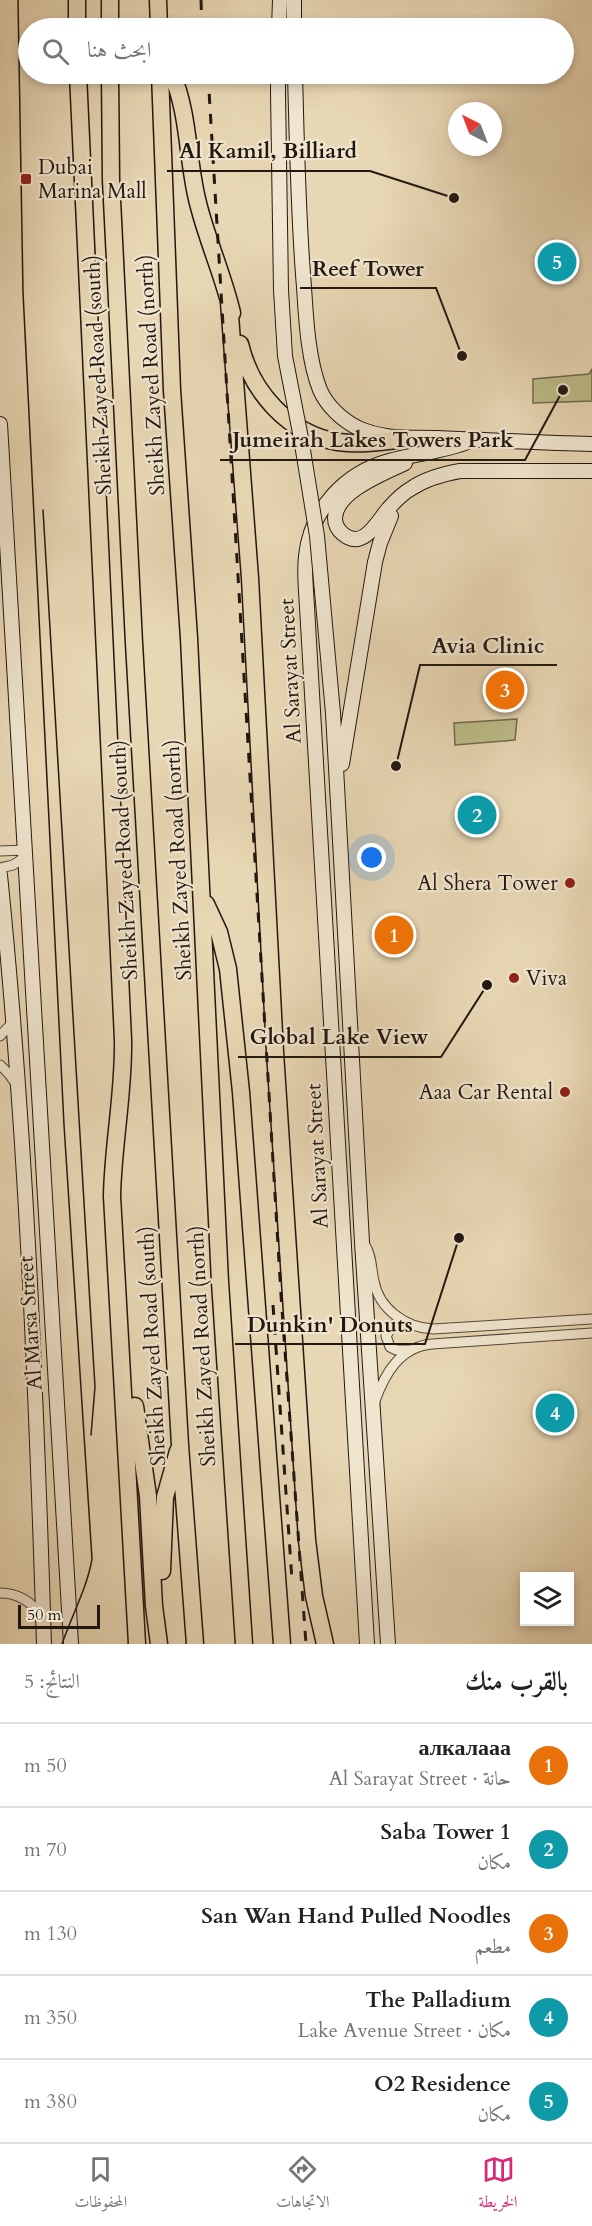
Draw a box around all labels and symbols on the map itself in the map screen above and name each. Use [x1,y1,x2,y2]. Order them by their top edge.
north arrow [448,102,502,156]
callout: Al Kamil, Billiard [167,131,370,171]
text: Al Kamil, Billiard [179,136,357,166]
place label: Dubai Marina Mall [38,153,147,206]
marker: Dubai Marina Mall [19,172,33,186]
pin: 5 [538,240,576,284]
callout: Reef Tower [300,248,436,288]
street label: Sheikh Zayed Road (south) [78,254,119,496]
street label: Sheikh Zayed Road (north) [131,254,172,496]
text: Reef Tower [312,254,424,284]
callout: Jumeirah Lakes Towers Park [220,420,525,460]
text: Jumeirah Lakes Towers Park [229,425,514,455]
street label: Al Sarayat Street [272,597,309,744]
callout: Avia Clinic [420,625,557,665]
text: Avia Clinic [432,631,544,661]
pin: 3 [486,668,524,712]
street label: Sheikh Zayed Road (south) [104,739,145,981]
street label: Sheikh Zayed Road (north) [158,739,199,981]
pin: 2 [458,792,496,838]
your location [357,843,386,872]
place label: Al Shera Tower [417,869,558,898]
marker: Al Shera Tower [563,876,577,890]
pin: 1 [374,912,414,958]
place label: Viva [526,964,567,993]
marker: Viva [507,971,521,985]
callout: Global Lake View [238,1017,441,1057]
text: Global Lake View [250,1022,429,1052]
place label: Aaa Car Rental [419,1078,553,1107]
street label: Al Sarayat Street [299,1082,336,1229]
marker: Aaa Car Rental [558,1085,572,1099]
street label: Sheikh Zayed Road (south) [132,1225,173,1467]
street label: Sheikh Zayed Road (north) [182,1225,223,1467]
street label: Al Marsa Street [11,1254,50,1391]
callout: Dunkin' Donuts [235,1304,425,1344]
text: Dunkin' Donuts [247,1310,413,1340]
pin: 4 [536,1390,574,1436]
scale bar [18,1602,100,1630]

